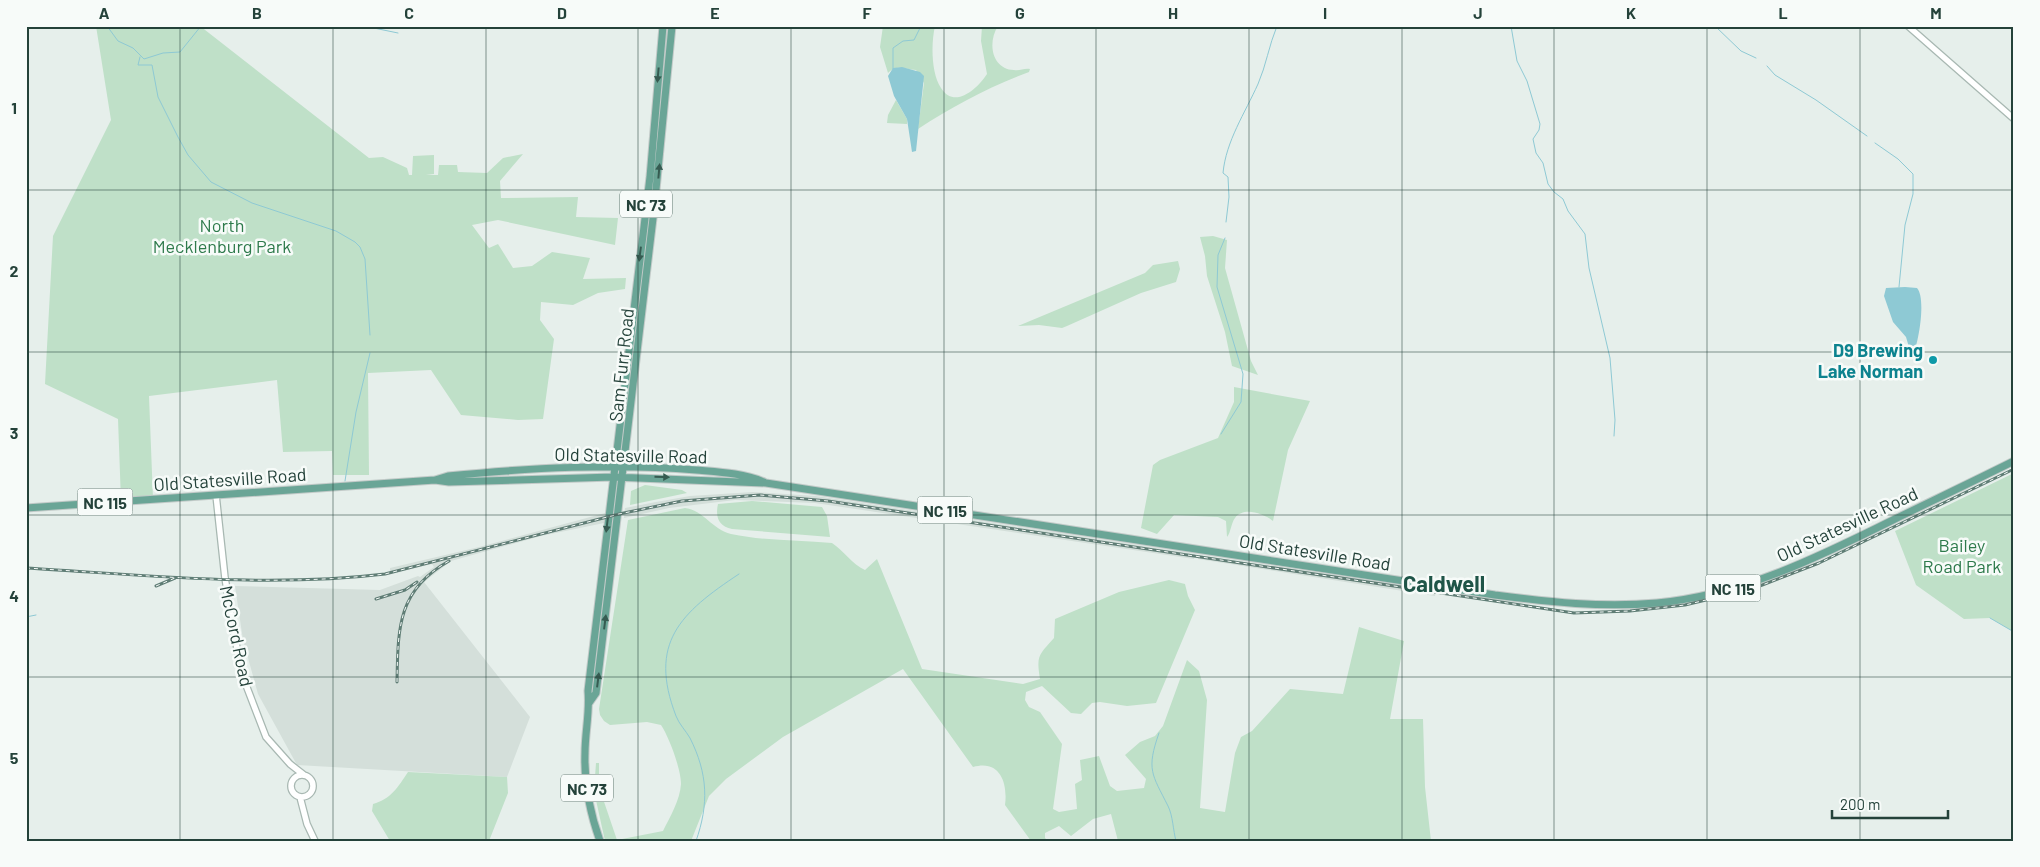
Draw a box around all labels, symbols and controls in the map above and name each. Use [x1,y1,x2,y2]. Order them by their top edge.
text: A [99,3,110,22]
text: B [252,3,262,22]
text: C [404,3,414,22]
text: D [557,3,567,22]
text: E [710,3,720,22]
text: F [863,3,872,22]
text: G [1015,3,1025,22]
text: H [1168,3,1178,22]
text: I [1323,3,1327,22]
text: J [1473,3,1483,22]
text: K [1626,3,1636,22]
text: L [1778,3,1788,22]
text: M [1930,3,1942,22]
one-way arrow [654,67,662,83]
text: 1 [11,98,17,117]
one-way arrow [655,163,663,179]
road number: NC 73 [620,190,672,218]
park label: North Mecklenburg Park [153,214,291,257]
one-way arrow [636,246,644,262]
text: 2 [10,261,19,280]
street label: Sam Furr Road [604,307,638,423]
place label: D9 Brewing Lake Norman [1818,339,1923,382]
marker: D9 Brewing Lake Norman [1927,354,1939,366]
text: 3 [10,423,18,442]
street label: Old Statesville Road [554,443,708,467]
street label: Old Statesville Road [153,463,307,495]
one-way arrow [654,474,670,482]
street label: Old Statesville Road [1773,482,1921,566]
road number: NC 115 [78,488,132,516]
road number: NC 115 [918,496,972,524]
one-way arrow [603,517,611,533]
street label: Old Statesville Road [1238,529,1392,575]
park label: Bailey Road Park [1923,534,2001,577]
district label: Caldwell [1403,570,1485,596]
road number: NC 115 [1706,574,1760,602]
street label: McCord Road [216,584,258,688]
text: 4 [9,586,19,605]
one-way arrow [601,613,609,629]
one-way arrow [594,671,602,687]
text: 5 [10,748,19,767]
road number: NC 73 [561,774,613,801]
scale bar [1832,787,1949,819]
text: 200 m [1840,795,1880,813]

